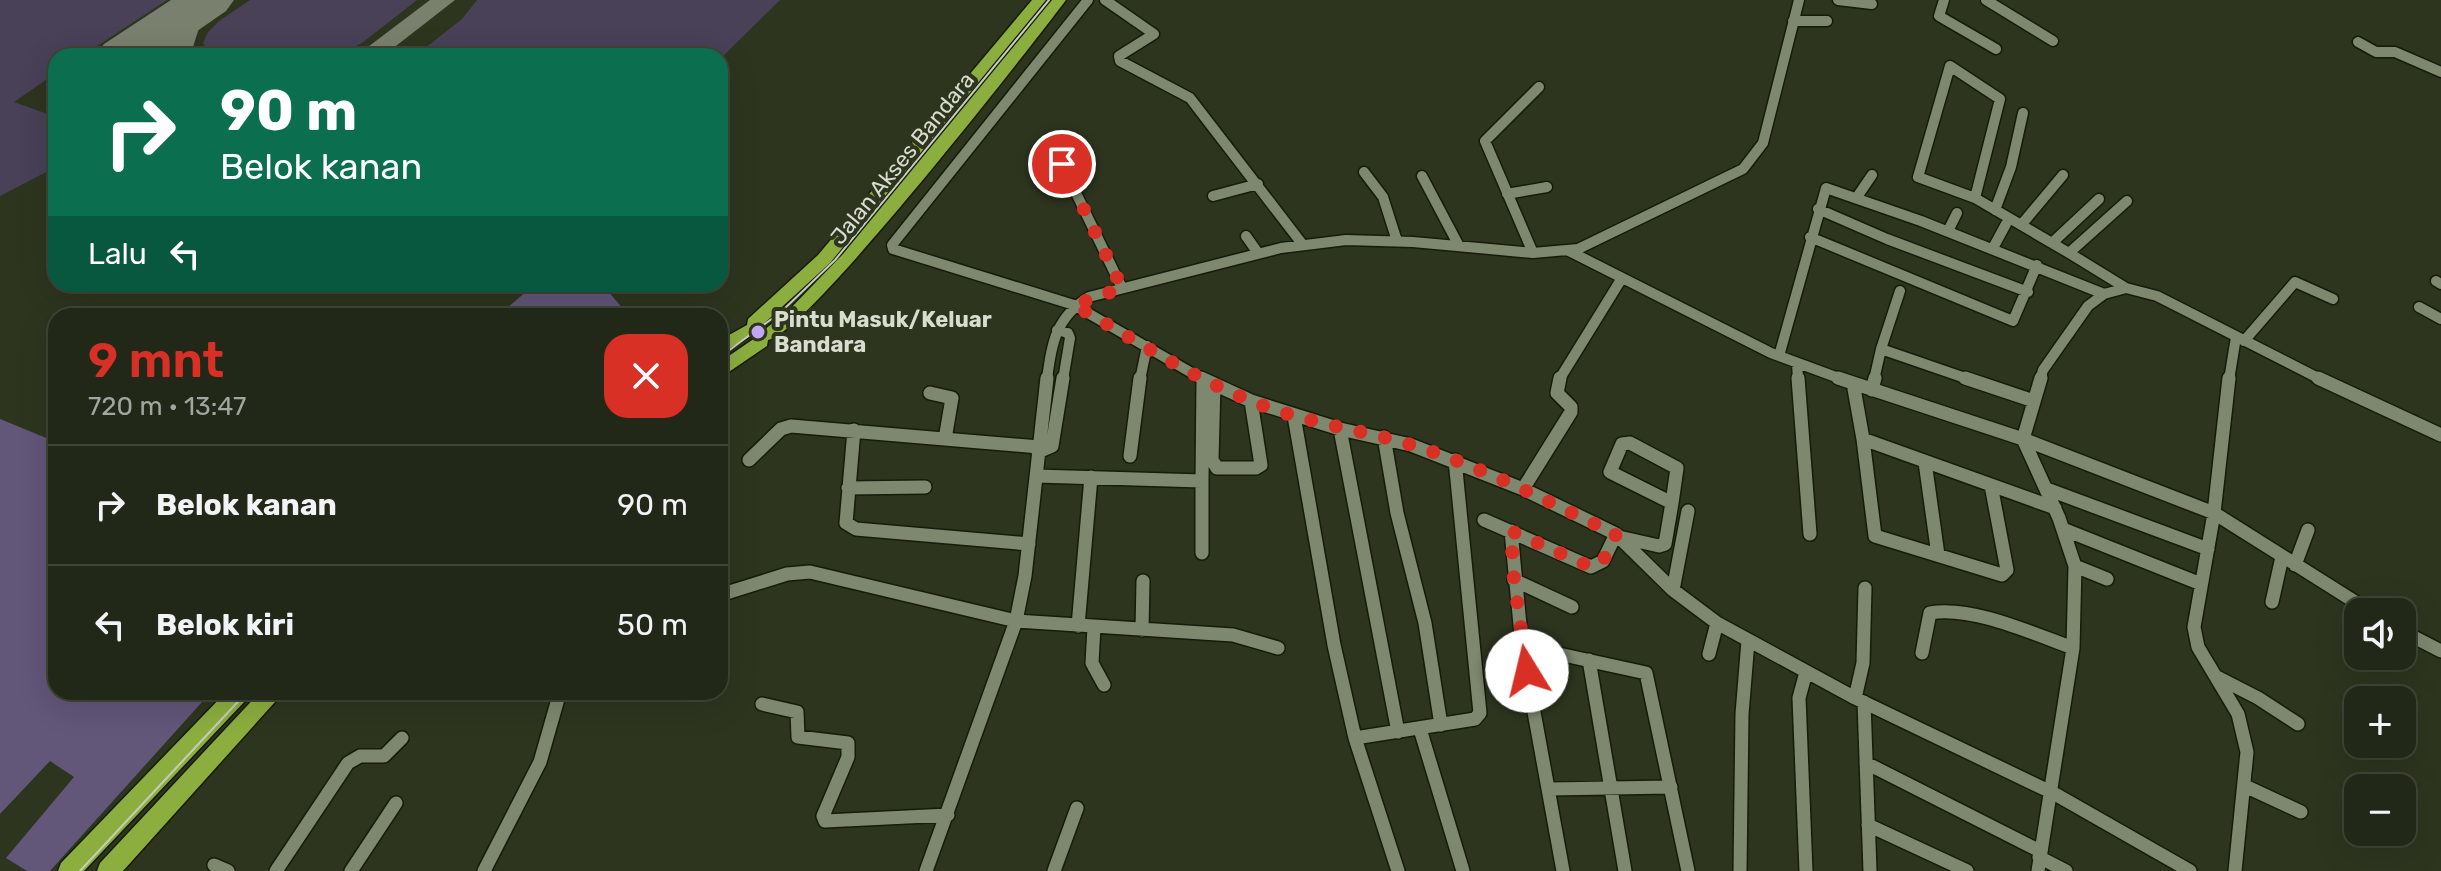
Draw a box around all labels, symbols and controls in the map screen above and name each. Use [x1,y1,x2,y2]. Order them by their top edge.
street label: Jalan Akses Bandara [825,67,980,250]
text: 90 m [220,78,357,144]
icon: right [88,80,192,184]
pin [1028,130,1096,198]
icon: arrive [1040,142,1084,186]
text: Belok kanan [220,145,422,188]
icon: left [163,232,207,276]
text: Lalu [88,236,147,272]
place label: Pintu Masuk/Keluar Bandara [774,306,992,358]
marker: Pintu Masuk/Keluar Bandara [749,323,767,341]
text: 9 mnt [88,332,224,389]
button: close [604,334,688,418]
text: 720 m · 13:47 [88,391,246,422]
icon: right [88,483,132,527]
text: Belok kanan [156,487,337,523]
text: 90 m [617,487,688,523]
map controls [2344,598,2416,846]
button: sound [2344,598,2416,670]
icon: left [88,603,132,647]
text: Belok kiri [156,607,294,643]
text: 50 m [617,607,688,643]
position arrow [1485,629,1569,713]
button: + [2344,686,2416,758]
button: − [2344,774,2416,846]

